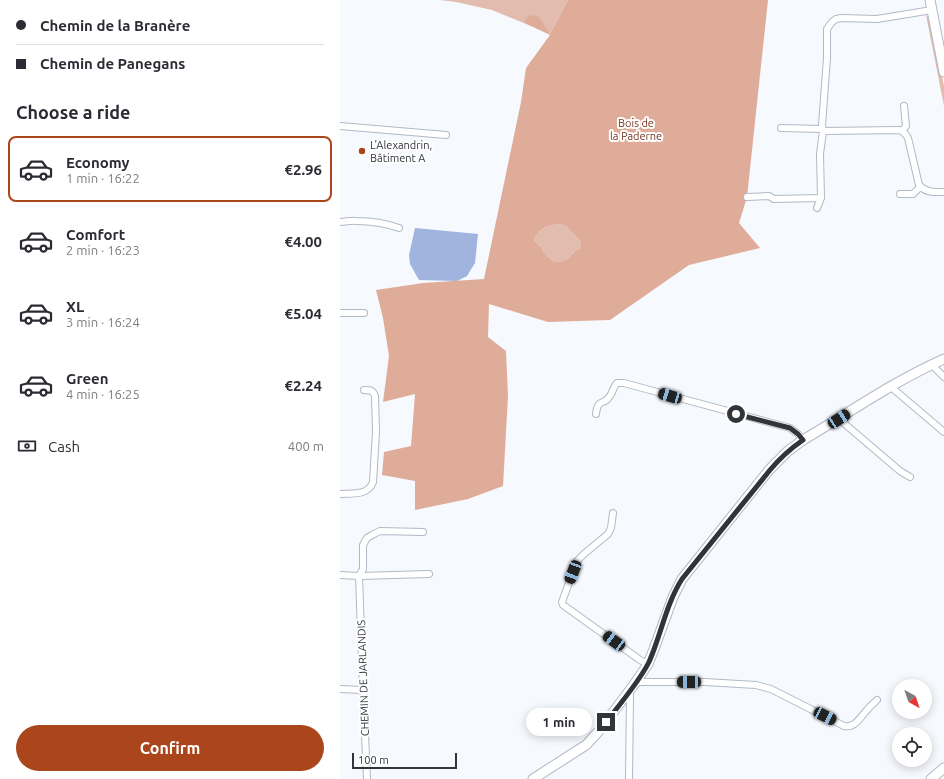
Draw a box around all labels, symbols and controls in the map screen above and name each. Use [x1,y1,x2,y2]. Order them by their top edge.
text: Chemin de la Branère [40,17,190,34]
text: Chemin de Panegans [40,55,185,72]
text: Choose a ride [16,102,130,122]
park label: Bois de la Paderne [610,117,662,142]
place label: L'Alexandrin, Bâtiment A [370,139,432,164]
marker: L'Alexandrin, Bâtiment A [357,146,367,156]
icon: car [18,151,54,187]
text: Economy [66,154,130,171]
text: €2.96 [284,161,322,178]
text: 1 min · 16:22 [66,171,140,185]
icon: car [18,223,54,259]
text: Comfort [66,226,125,243]
text: €4.00 [284,233,322,250]
text: 2 min · 16:23 [66,243,140,257]
icon: car [18,295,54,331]
text: XL [66,298,84,315]
text: €5.04 [284,305,322,322]
text: 3 min · 16:24 [66,315,140,329]
icon: car [18,367,54,403]
text: Green [66,370,108,387]
text: €2.24 [284,377,322,394]
text: 4 min · 16:25 [66,387,140,401]
car [657,387,683,405]
route start [727,405,745,423]
car [826,407,852,431]
icon: cash [16,435,38,457]
text: Cash [48,438,80,455]
text: 400 m [288,439,324,453]
car [563,559,583,585]
street label: CHEMIN DE JARLANDIS [355,619,371,736]
car [601,629,627,653]
car [677,676,701,688]
north arrow [892,679,932,719]
map controls [892,679,932,767]
car [812,705,838,727]
callout: 1 min [526,708,592,736]
route end [597,713,615,731]
text: 1 min [543,715,575,729]
button: Confirm [16,725,324,771]
button: locate [892,727,932,767]
scale bar [352,751,457,770]
text: 100 m [358,754,389,766]

